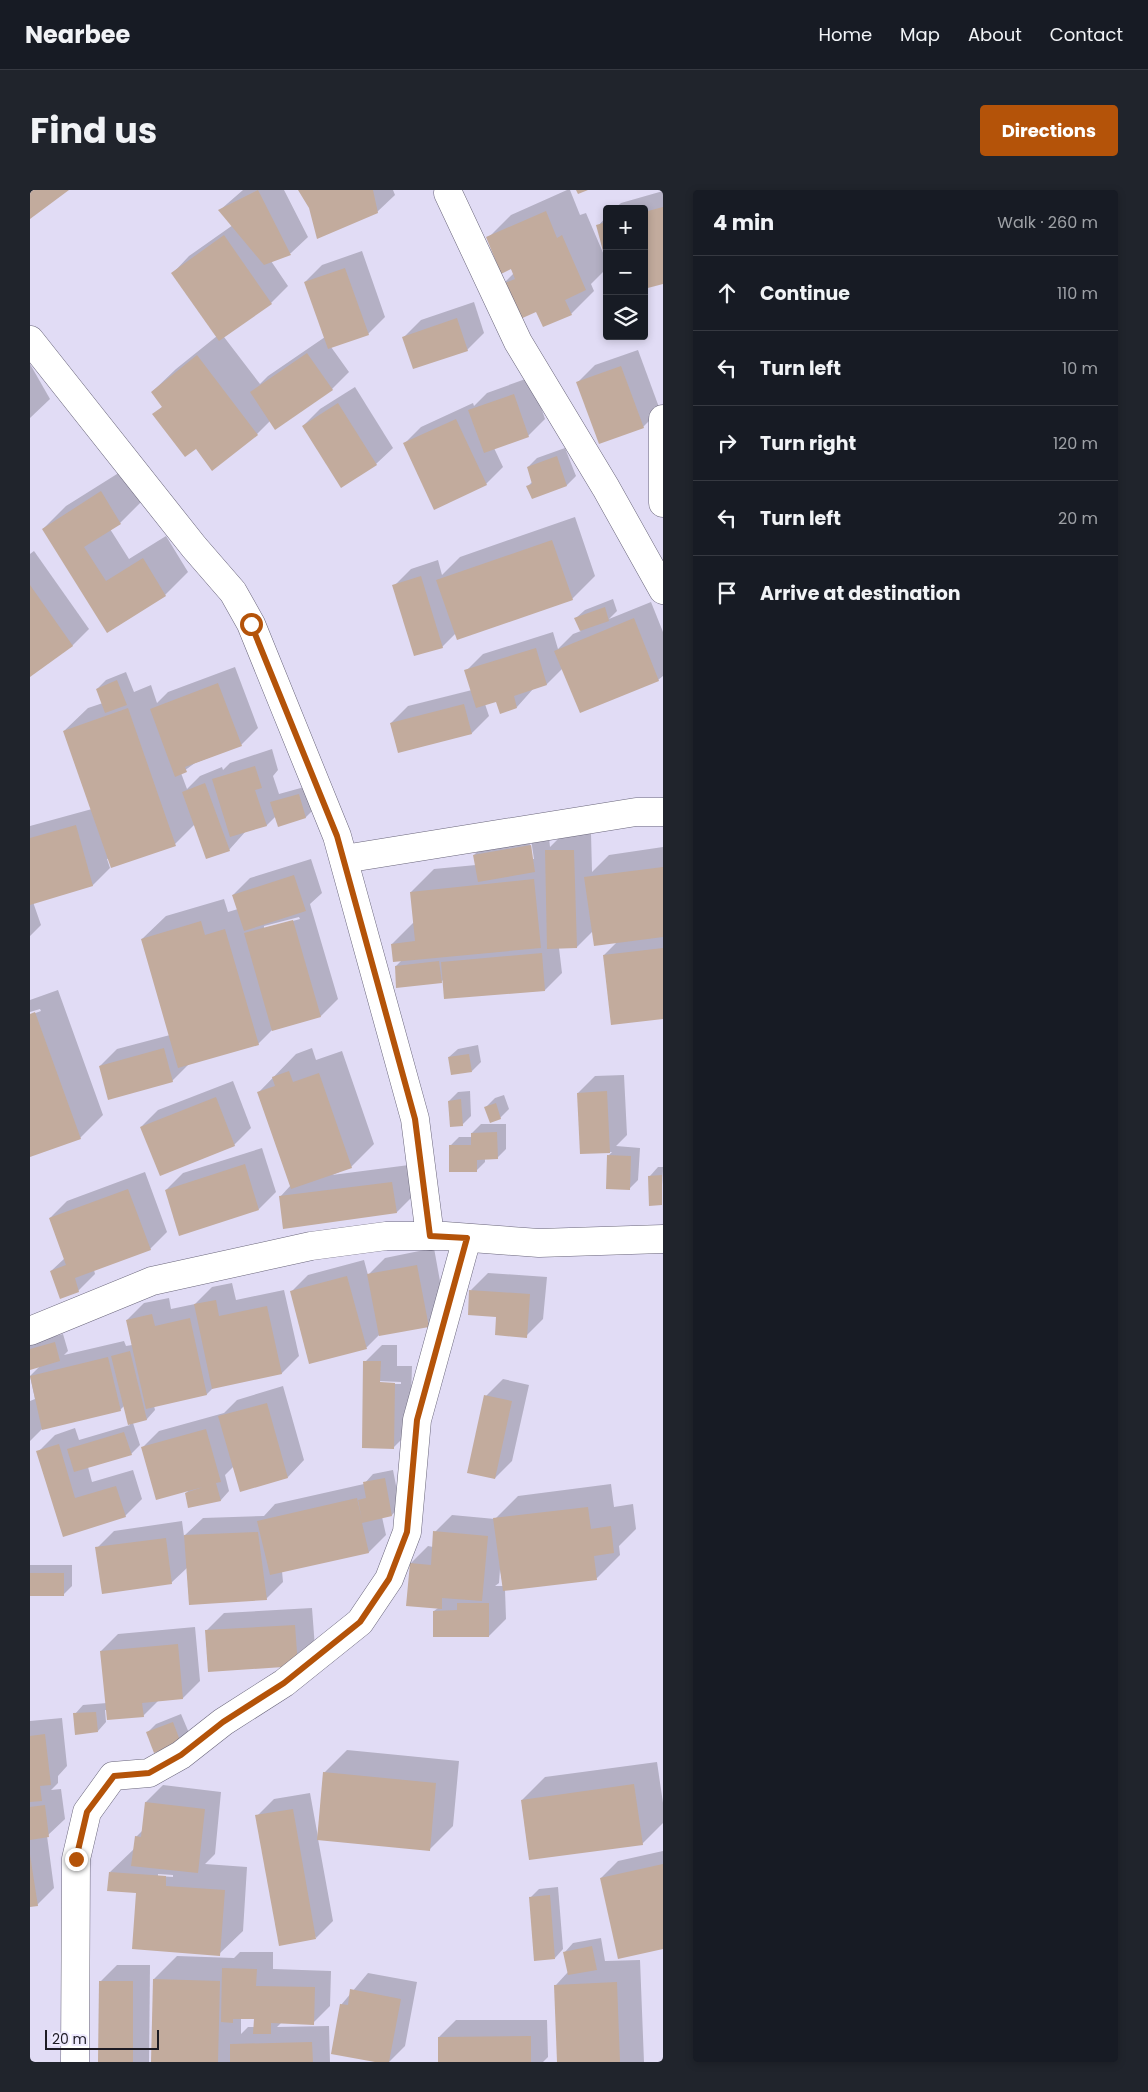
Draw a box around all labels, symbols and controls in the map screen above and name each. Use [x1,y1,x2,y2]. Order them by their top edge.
text: Nearbee [25,18,130,51]
text: Home [818,22,872,47]
text: Map [900,22,940,47]
text: About [968,22,1022,47]
text: Contact [1050,22,1123,47]
button: Directions [980,105,1118,156]
text: Find us [30,106,157,155]
map controls [603,205,648,340]
button: + [603,205,648,250]
text: 4 min [713,208,774,237]
text: Walk · 260 m [997,211,1098,234]
button: − [603,250,648,295]
icon: ahead [713,279,741,307]
text: Continue [760,280,850,307]
text: 110 m [1057,282,1098,305]
button: layers [603,295,648,340]
icon: left [713,354,741,382]
text: Turn left [760,355,841,382]
text: 10 m [1062,357,1098,380]
icon: right [713,429,741,457]
text: Turn right [760,430,856,457]
text: 120 m [1053,432,1098,455]
icon: left [713,504,741,532]
text: Turn left [760,505,841,532]
text: 20 m [1058,507,1098,530]
icon: arrive [713,579,741,607]
text: Arrive at destination [760,580,961,607]
route start [240,613,263,636]
route end [65,1848,88,1871]
scale bar [45,2027,159,2050]
text: 20 m [52,2029,87,2049]

